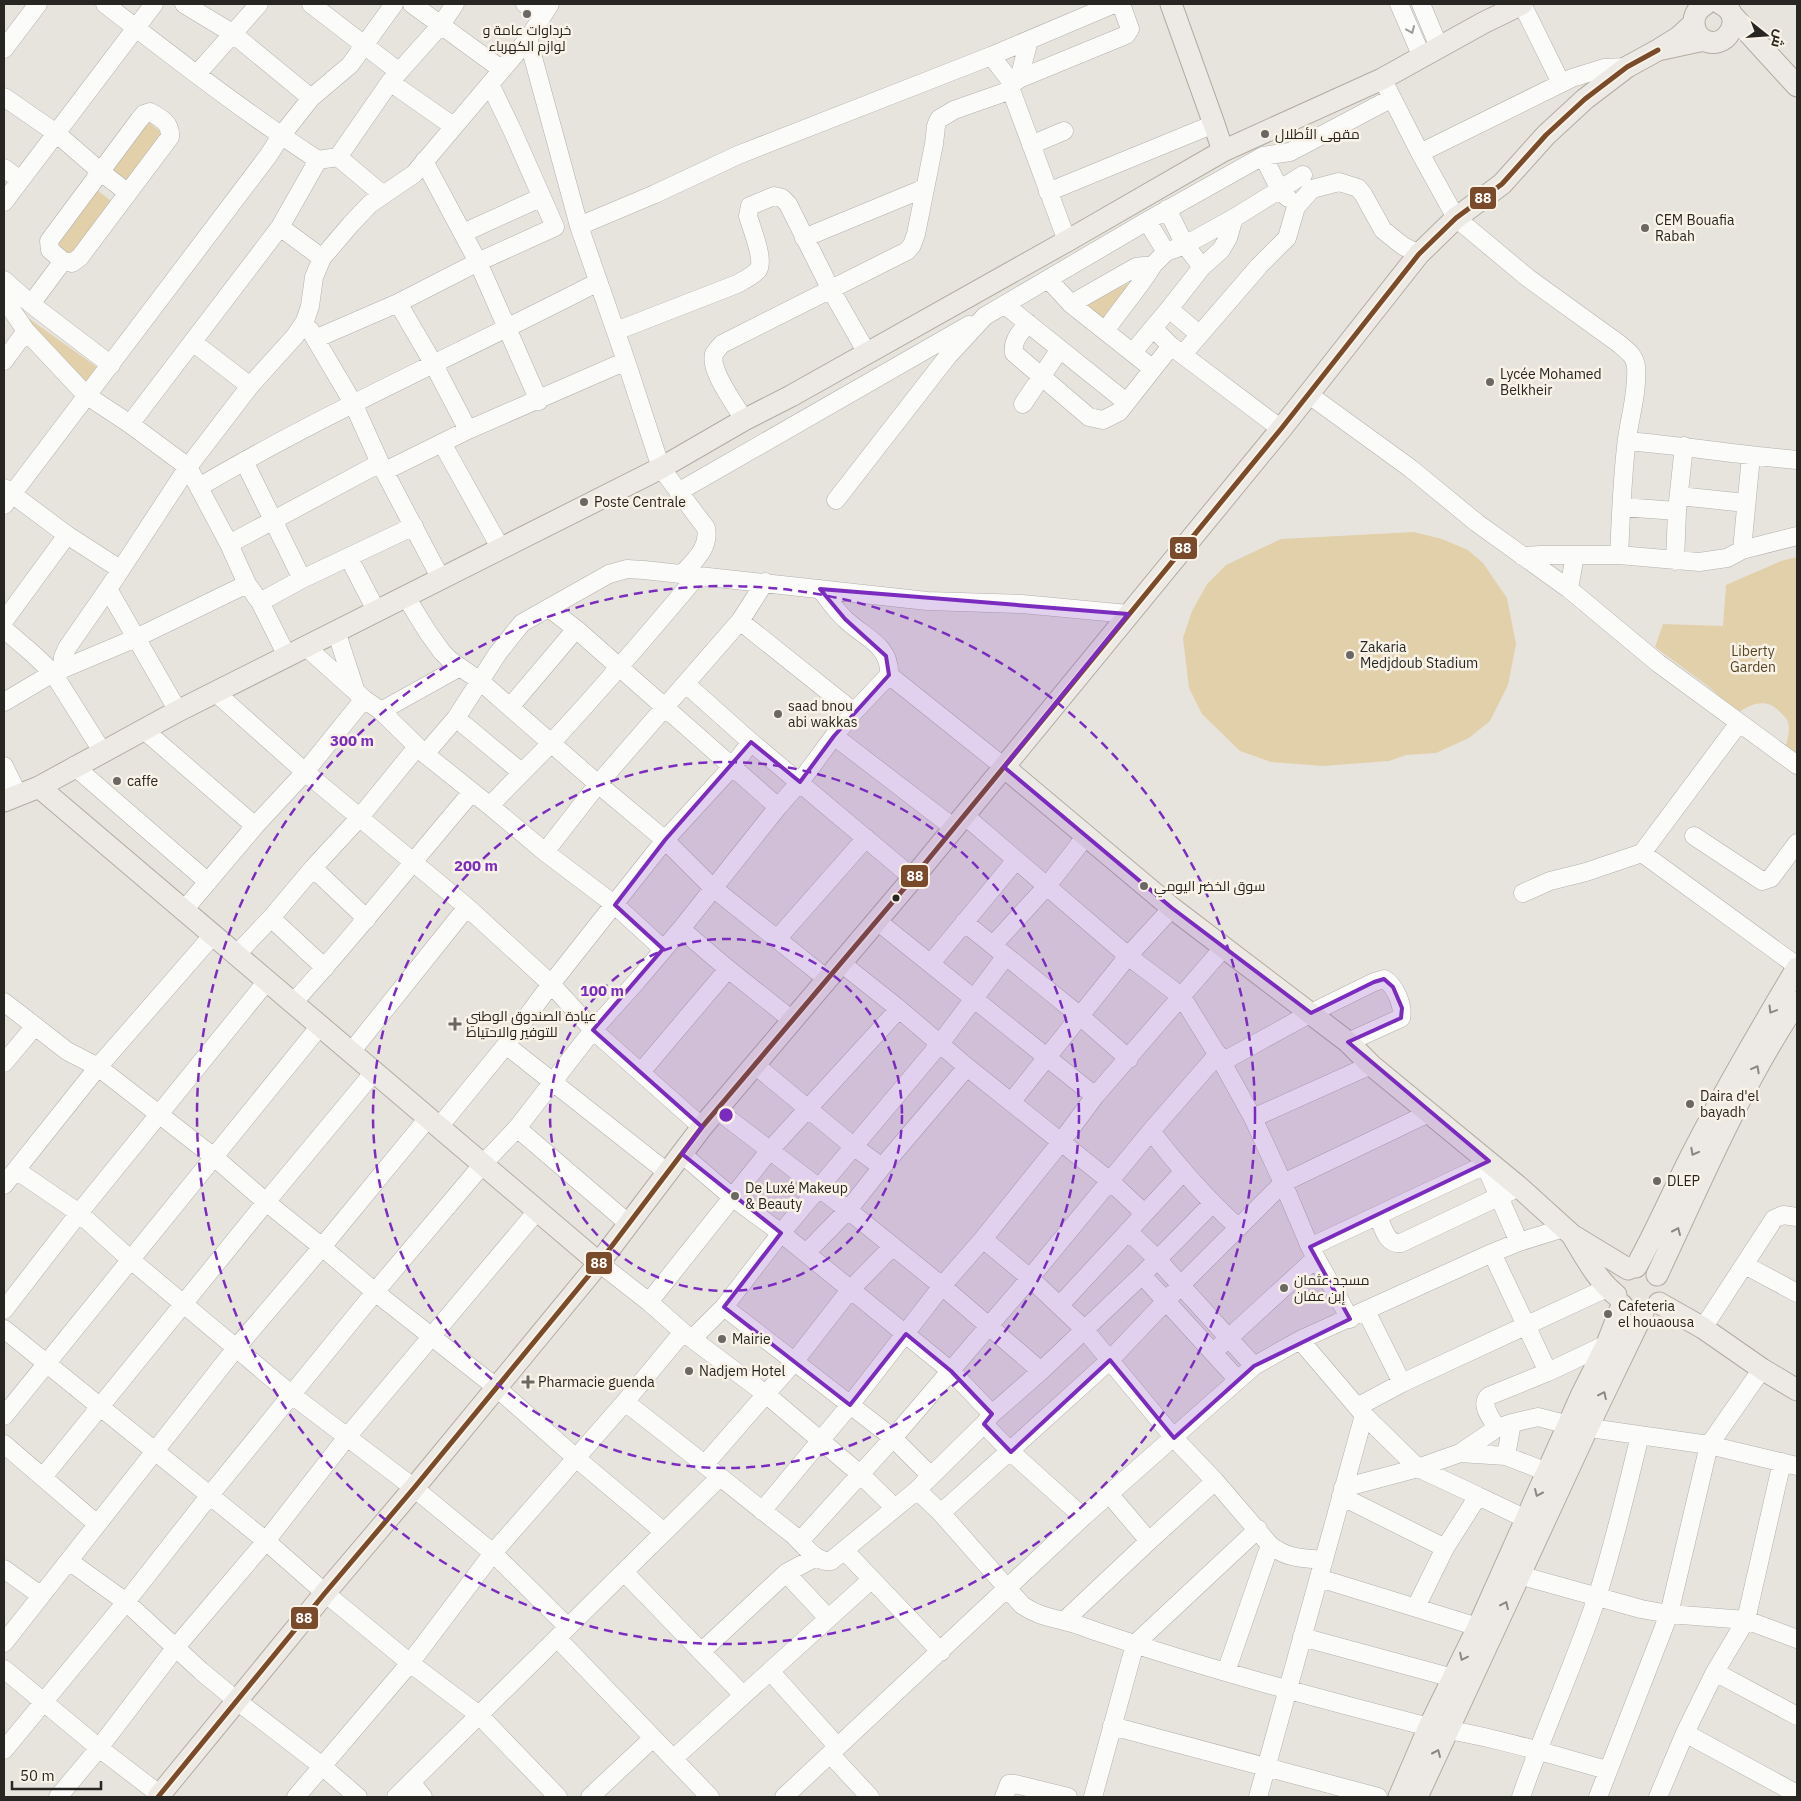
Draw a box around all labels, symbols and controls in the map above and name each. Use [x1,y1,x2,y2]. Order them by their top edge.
marker: خرداوات عامة و لوازم الكهرباء [521,8,533,20]
north arrow [1741,10,1791,60]
place label: خرداوات عامة و لوازم الكهرباء [483,21,571,56]
one-way arrow [1404,25,1415,34]
text: ش [1767,28,1790,50]
place label: مقهى الأطلال [1275,125,1360,143]
marker: مقهى الأطلال [1259,128,1271,140]
line badge: 88 [1469,186,1497,210]
text: 88 [1475,189,1491,207]
place label: CEM Bouafia Rabah [1655,211,1735,245]
marker: CEM Bouafia Rabah [1639,222,1651,234]
place label: Lycée Mohamed Belkheir [1500,365,1602,399]
marker: Lycée Mohamed Belkheir [1484,376,1496,388]
place label: Poste Centrale [594,493,686,511]
marker: Poste Centrale [578,496,590,508]
line badge: 88 [1169,536,1198,560]
text: 88 [1175,539,1191,557]
place label: Zakaria Medjdoub Stadium [1360,638,1478,672]
park label: Liberty Garden [1730,642,1776,676]
marker: Zakaria Medjdoub Stadium [1344,649,1356,661]
place label: saad bnou abi wakkas [788,697,858,731]
marker: saad bnou abi wakkas [772,708,784,720]
text: 300 m [330,731,374,750]
place label: caffe [127,772,159,790]
marker: caffe [111,775,123,787]
text: 200 m [454,856,498,875]
line badge: 88 [900,864,929,888]
text: 88 [907,867,923,885]
place label: سوق الخضر اليومي [1154,877,1265,898]
marker: سوق الخضر اليومي [1138,880,1150,892]
unlabelled marker [891,893,901,903]
text: 100 m [580,981,624,1000]
one-way arrow [1769,1004,1779,1013]
place label: عيادة الصندوق الوطني للتوفير والاحتياط [466,1007,597,1041]
marker: عيادة الصندوق الوطني للتوفير والاحتياط [448,1017,462,1031]
one-way arrow [1750,1065,1760,1074]
place label: Daira d'el bayadh [1700,1087,1759,1121]
marker: Daira d'el bayadh [1684,1098,1696,1110]
centre of rings [717,1106,735,1124]
one-way arrow [1690,1146,1700,1155]
place label: DLEP [1667,1172,1700,1190]
marker: DLEP [1651,1175,1663,1187]
place label: De Luxé Makeup & Beauty [745,1179,848,1213]
marker: De Luxé Makeup & Beauty [729,1190,741,1202]
one-way arrow [1671,1227,1682,1236]
line badge: 88 [585,1251,613,1275]
text: 88 [591,1254,607,1272]
place label: مسجد عثمان إبن عفان [1294,1271,1370,1305]
marker: مسجد عثمان إبن عفان [1278,1282,1290,1294]
place label: Cafeteria el houaousa [1618,1297,1695,1331]
marker: Cafeteria el houaousa [1602,1308,1614,1320]
place label: Mairie [732,1330,771,1348]
marker: Mairie [716,1333,728,1345]
place label: Nadjem Hotel [699,1362,785,1380]
marker: Nadjem Hotel [683,1365,695,1377]
place label: Pharmacie guenda [538,1373,655,1391]
marker: Pharmacie guenda [522,1376,534,1388]
one-way arrow [1597,1391,1607,1400]
one-way arrow [1533,1488,1544,1497]
one-way arrow [1499,1601,1509,1610]
line badge: 88 [290,1606,319,1630]
text: 88 [296,1609,312,1627]
one-way arrow [1459,1652,1469,1661]
one-way arrow [1431,1749,1442,1758]
scale bar [12,1758,101,1790]
text: 50 m [20,1766,55,1785]

